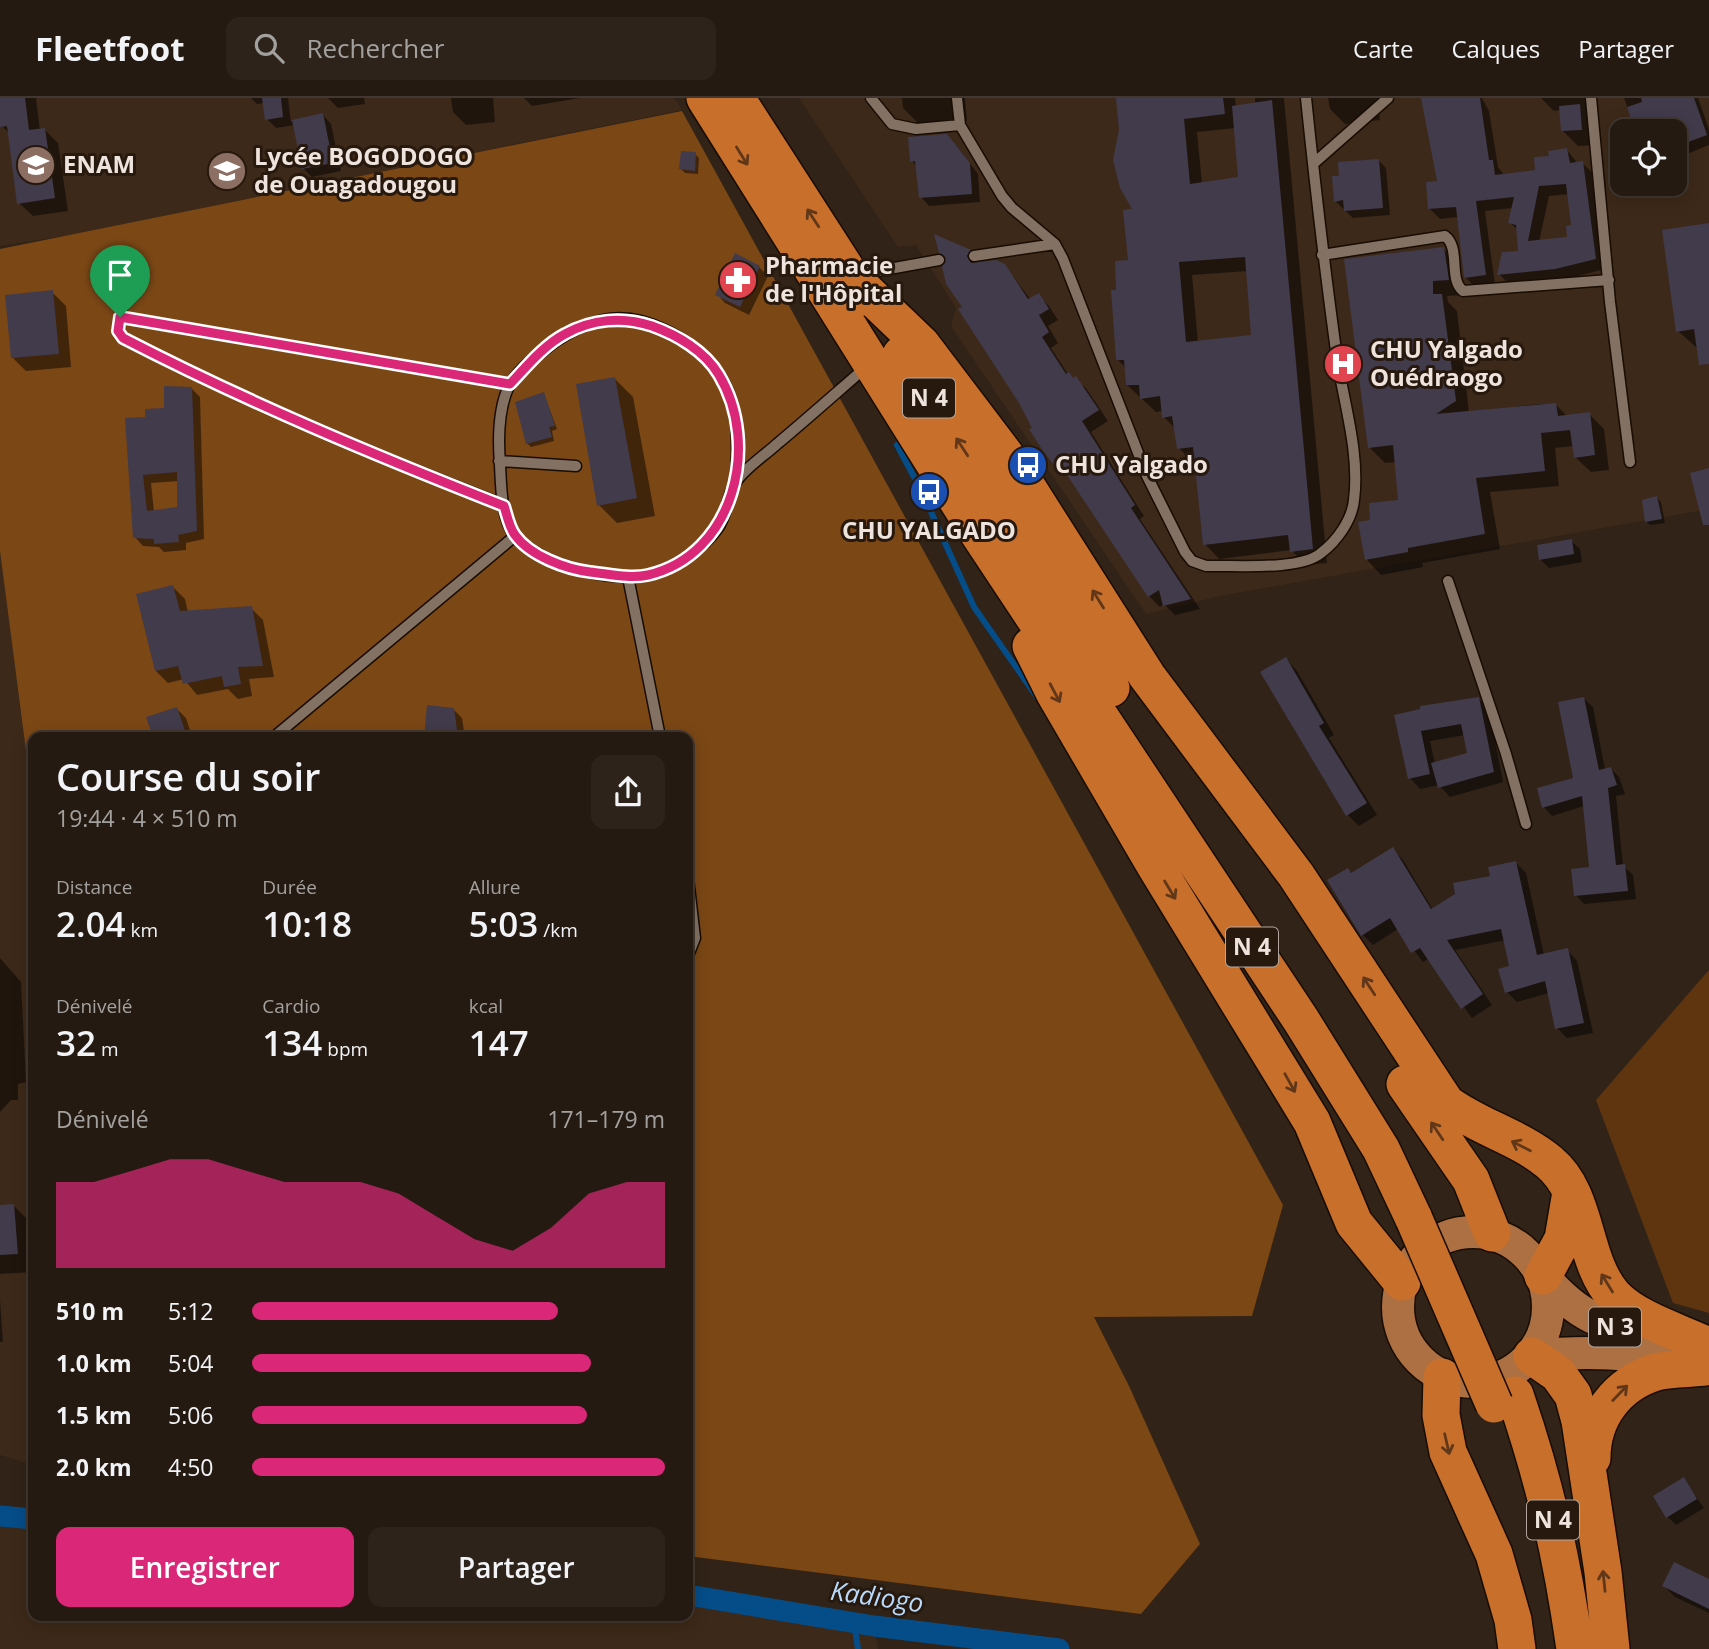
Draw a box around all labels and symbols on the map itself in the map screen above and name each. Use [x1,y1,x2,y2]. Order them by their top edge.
place label: Lycée BOGODOGO de Ouagadougou [254,139,473,200]
school or university icon: ENAM [15,144,57,186]
one-way arrow [735,145,749,165]
place label: ENAM [63,147,135,180]
school or university icon: Lycée BOGODOGO de Ouagadougou [206,150,248,192]
one-way arrow [806,209,820,229]
pin [90,245,150,317]
place label: Pharmacie de l'Hôpital [765,248,902,309]
pharmacy icon: Pharmacie de l'Hôpital [717,259,759,301]
place label: CHU Yalgado Ouédraogo [1370,332,1523,393]
hospital icon: CHU Yalgado Ouédraogo [1322,343,1364,385]
road number: N 4 [903,378,955,418]
one-way arrow [954,438,968,458]
bus stop icon: CHU Yalgado [1007,444,1049,486]
place label: CHU Yalgado [1055,447,1208,480]
bus stop icon: CHU YALGADO [908,471,950,513]
place label: CHU YALGADO [842,513,1016,546]
one-way arrow [1091,590,1105,609]
one-way arrow [1049,682,1062,703]
one-way arrow [1163,879,1177,899]
road number: N 4 [1226,928,1278,967]
one-way arrow [1362,977,1376,996]
one-way arrow [1283,1072,1297,1092]
one-way arrow [1430,1122,1444,1141]
one-way arrow [1512,1139,1532,1153]
one-way arrow [1599,1274,1613,1294]
road number: N 3 [1589,1308,1641,1346]
one-way arrow [1612,1385,1629,1402]
one-way arrow [1440,1432,1454,1455]
road number: N 4 [1527,1500,1579,1540]
one-way arrow [1597,1570,1610,1593]
water label: Kadiogo [828,1572,926,1620]

